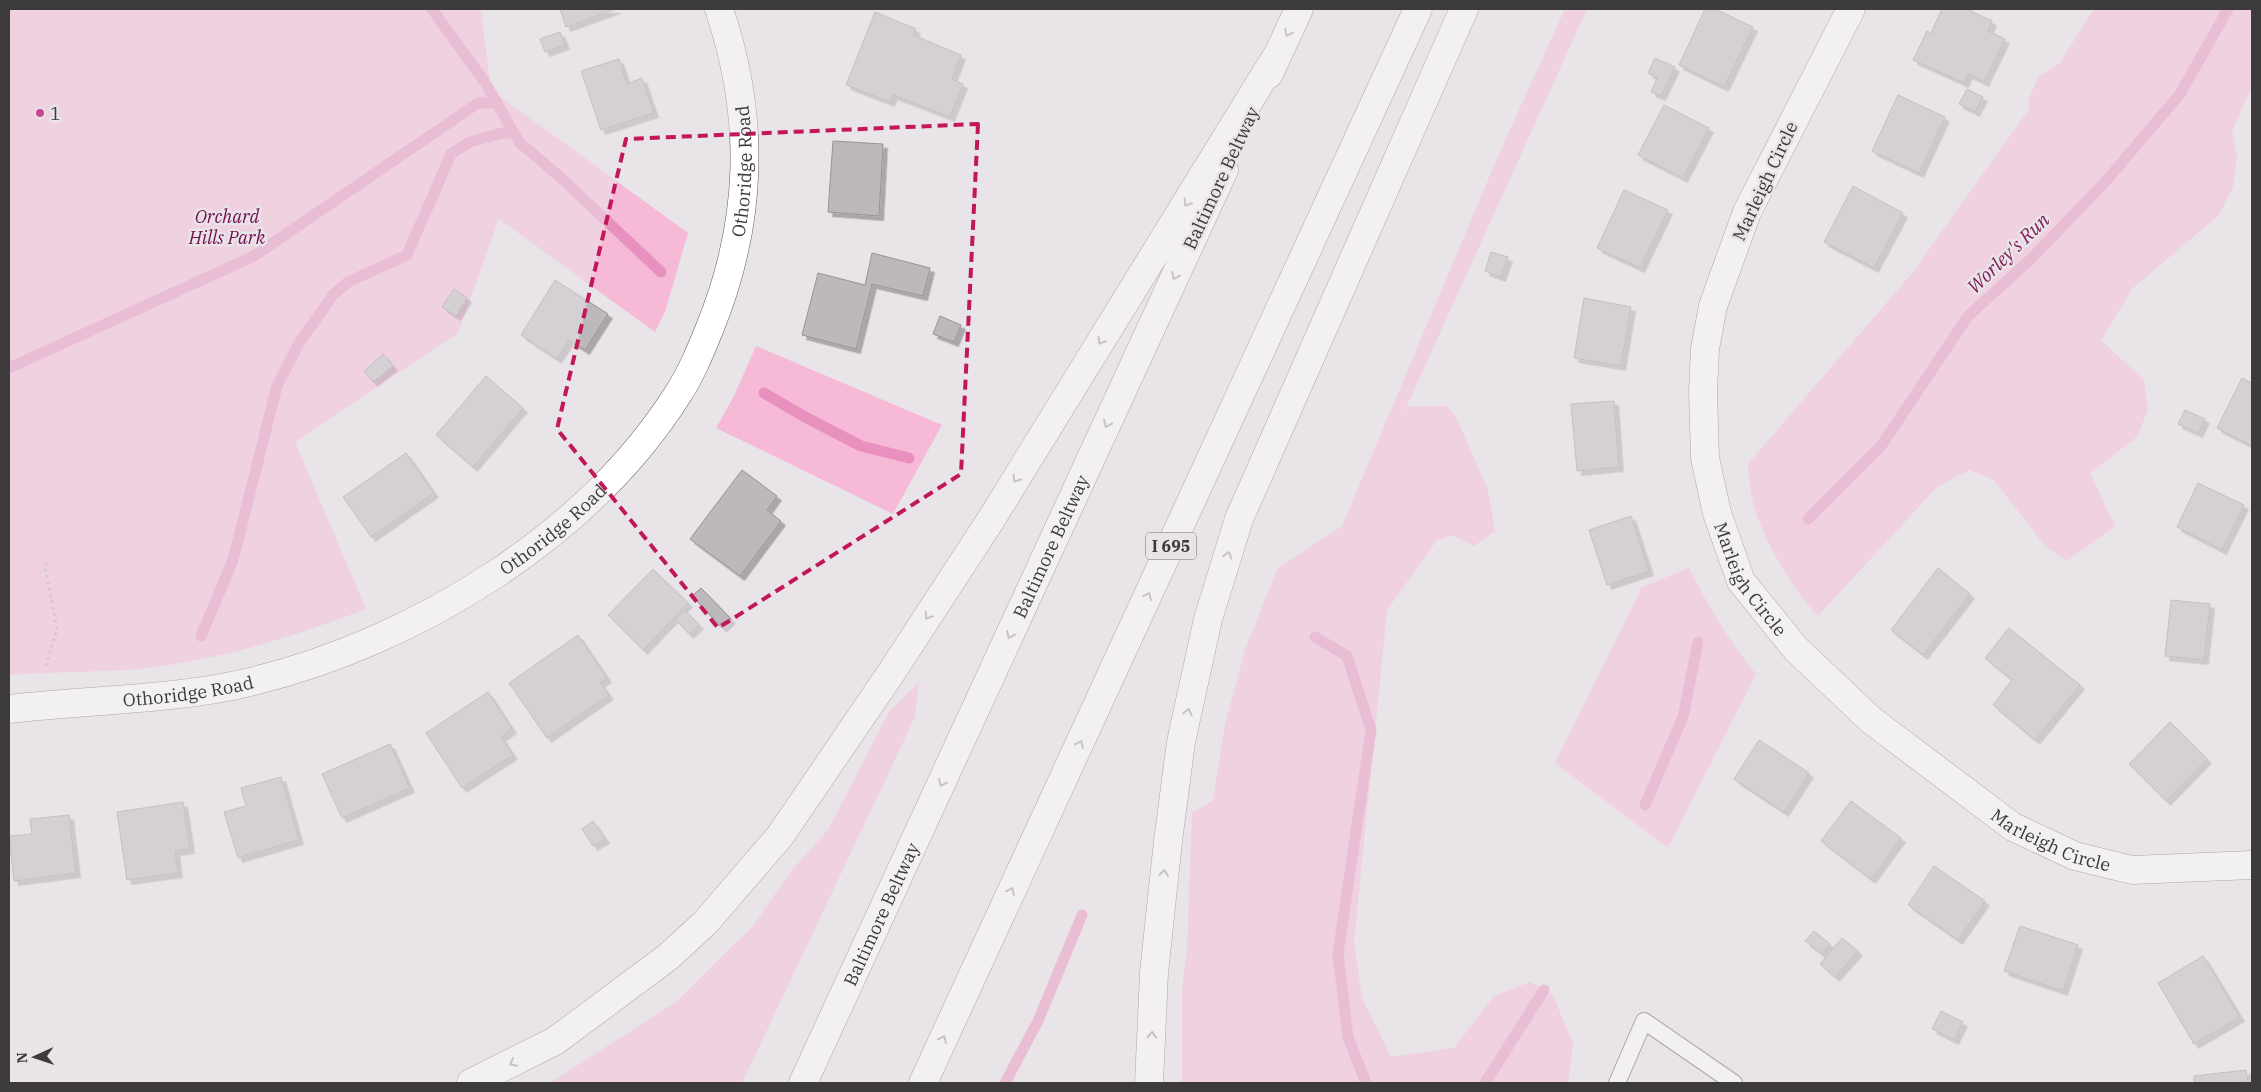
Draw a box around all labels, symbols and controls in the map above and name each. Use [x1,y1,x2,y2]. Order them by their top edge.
one-way arrow [1283,28,1294,37]
place label: 1 [50,102,61,125]
street label: Baltimore Beltway [1178,103,1264,253]
street label: Othoridge Road [726,104,756,239]
marker: 1 [34,107,46,119]
street label: Marleigh Circle [1727,118,1803,244]
one-way arrow [1183,198,1193,207]
park label: Orchard Hills Park [188,205,266,249]
water label: Worley's Run [1962,208,2054,298]
one-way arrow [1171,271,1182,280]
one-way arrow [1098,336,1108,345]
one-way arrow [1103,419,1114,428]
street label: Baltimore Beltway [1008,471,1094,622]
one-way arrow [1012,474,1022,483]
street label: Othoridge Road [495,479,611,580]
street label: Marleigh Circle [1710,519,1792,641]
road number: I 695 [1146,532,1196,560]
one-way arrow [1222,551,1232,559]
one-way arrow [1141,592,1152,601]
one-way arrow [924,611,934,620]
one-way arrow [1005,630,1016,639]
street label: Othoridge Road [122,670,256,711]
one-way arrow [1182,707,1193,716]
one-way arrow [1073,740,1084,749]
one-way arrow [938,777,948,786]
street label: Marleigh Circle [1987,803,2113,876]
street label: Baltimore Beltway [838,839,924,989]
one-way arrow [1159,868,1170,876]
one-way arrow [1005,887,1016,896]
one-way arrow [1146,1030,1157,1038]
north arrow [10,1032,60,1082]
one-way arrow [937,1035,948,1044]
text: N [13,1052,31,1064]
one-way arrow [510,1056,519,1066]

